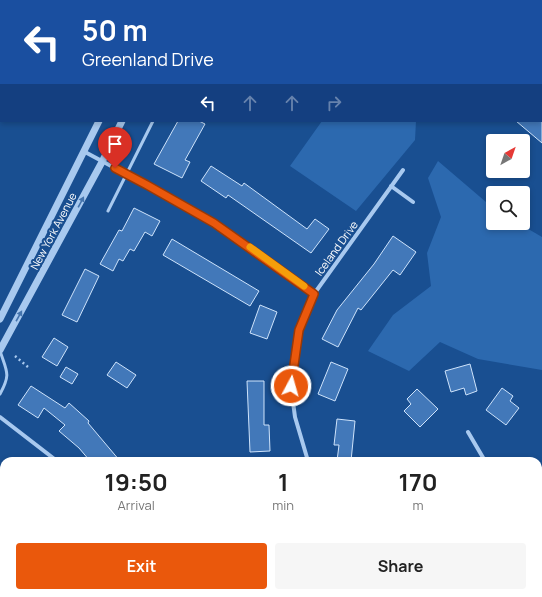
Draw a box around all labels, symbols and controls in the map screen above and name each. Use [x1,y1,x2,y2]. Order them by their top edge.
text: 50 m [82,11,148,49]
icon: left [16,16,68,68]
text: Greenland Drive [82,47,214,71]
icon: left [197,92,219,114]
icon: ahead [239,92,261,114]
icon: ahead [281,92,303,114]
icon: right [323,92,345,114]
pin [98,127,132,168]
icon: arrive [104,133,126,155]
north arrow [486,134,530,178]
map controls [486,134,530,230]
button: search [486,186,530,230]
street label: New York Avenue [26,189,80,272]
one-way arrow [78,196,84,208]
street label: Iceland Drive [311,217,361,279]
one-way arrow [16,310,23,322]
position arrow [270,365,312,407]
text: 19:50 [104,465,168,498]
text: 1 [278,465,288,498]
text: 170 [398,465,438,498]
text: Arrival [118,496,155,514]
text: min [272,496,294,514]
text: m [413,496,424,514]
button: Exit [16,543,267,589]
button: Share [275,543,526,589]

